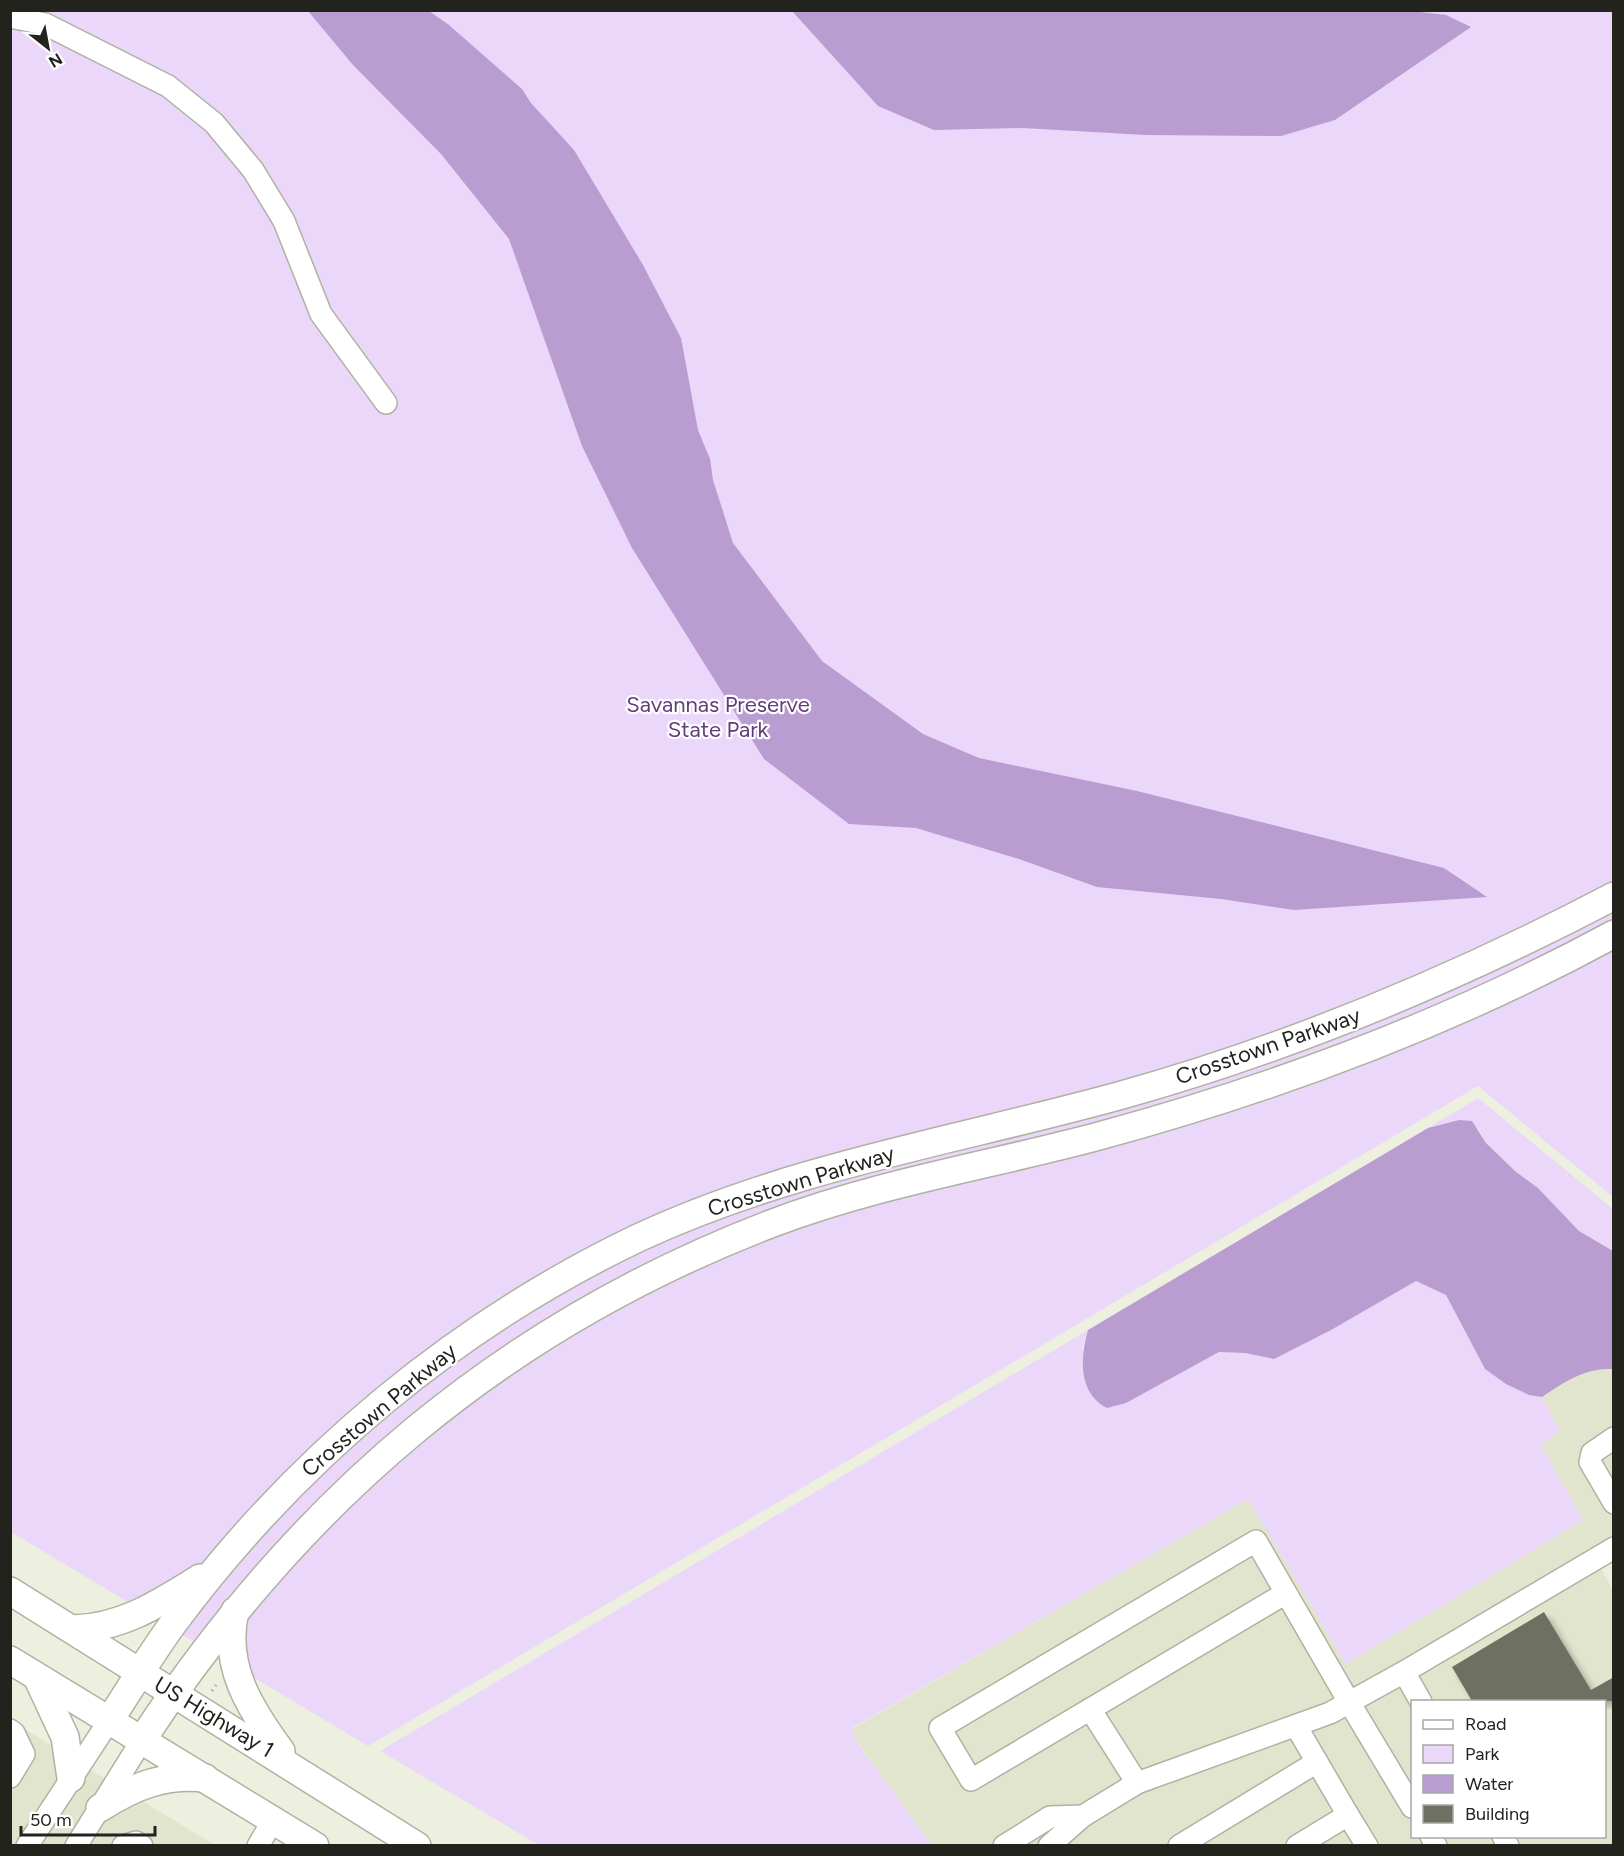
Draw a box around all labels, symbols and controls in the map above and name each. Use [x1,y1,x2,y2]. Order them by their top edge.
north arrow [18,18,78,78]
text: N [45,49,66,72]
park label: Savannas Preserve State Park [626,691,810,743]
street label: Crosstown Parkway [1172,1002,1364,1090]
street label: Crosstown Parkway [704,1140,898,1222]
street label: Crosstown Parkway [296,1337,462,1483]
street label: US Highway 1 [149,1671,279,1763]
legend [1411,1700,1606,1838]
text: Road [1465,1713,1506,1735]
text: Park [1465,1743,1500,1765]
text: Water [1465,1773,1513,1795]
scale bar [21,1799,154,1837]
text: Building [1465,1803,1530,1825]
text: 50 m [30,1809,72,1831]

